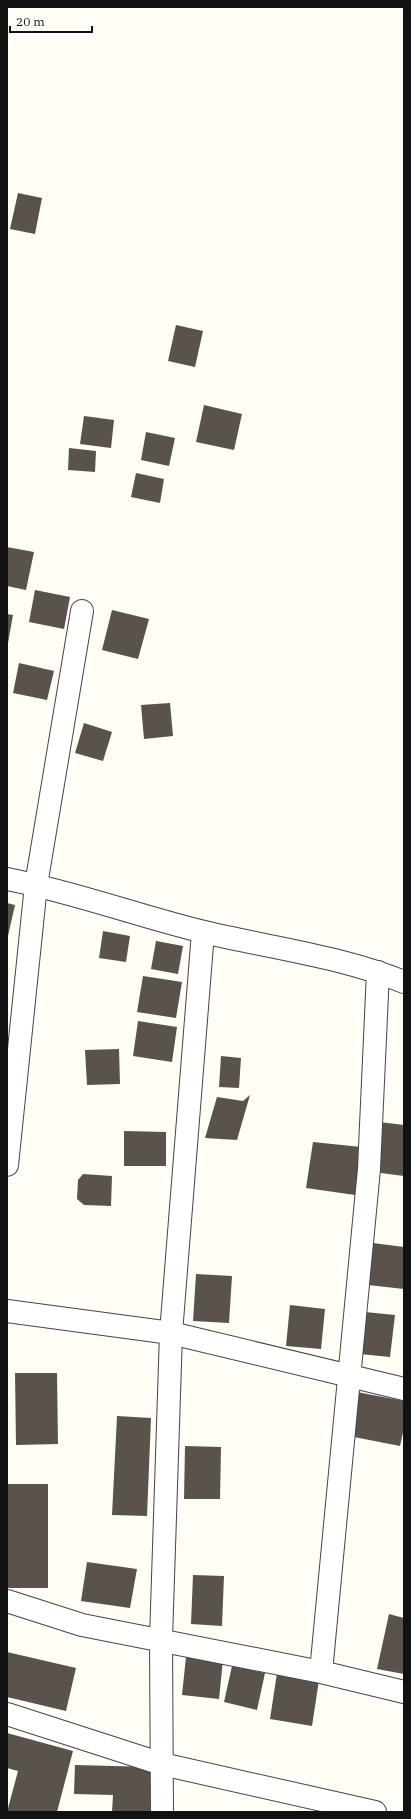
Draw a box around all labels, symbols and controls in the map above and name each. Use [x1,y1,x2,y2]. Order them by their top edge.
scale bar [10,8,92,34]
text: 20 m [16,14,45,29]

